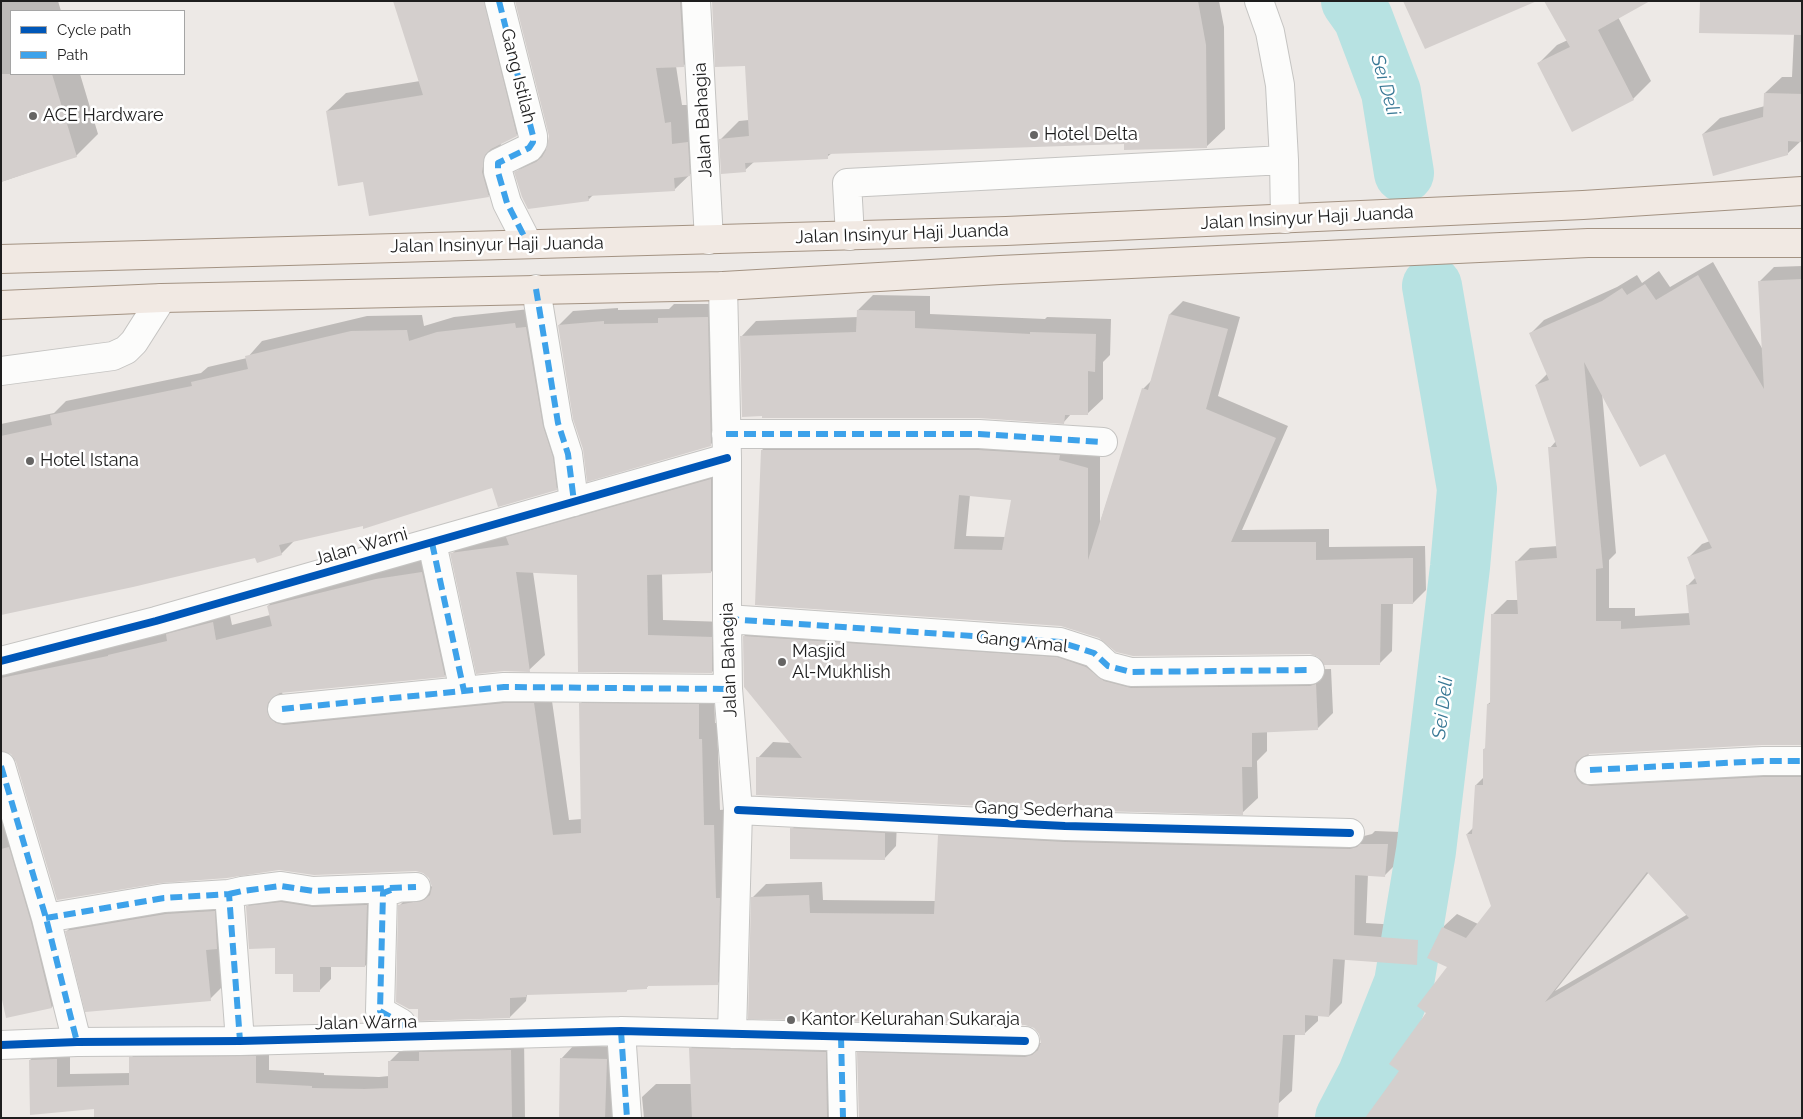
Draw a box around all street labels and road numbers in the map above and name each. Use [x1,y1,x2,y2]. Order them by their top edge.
street label: Gang Istilah [496,26,540,126]
street label: Jalan Bahagia [689,62,717,178]
street label: Jalan Insinyur Haji Juanda [1200,202,1414,234]
street label: Jalan Insinyur Haji Juanda [795,219,1009,249]
street label: Jalan Insinyur Haji Juanda [390,232,604,258]
street label: Jalan Warni [312,523,410,571]
street label: Jalan Bahagia [716,602,742,718]
street label: Gang Amal [975,626,1069,658]
street label: Gang Sederhana [974,797,1114,823]
street label: Jalan Warna [315,1011,417,1035]

